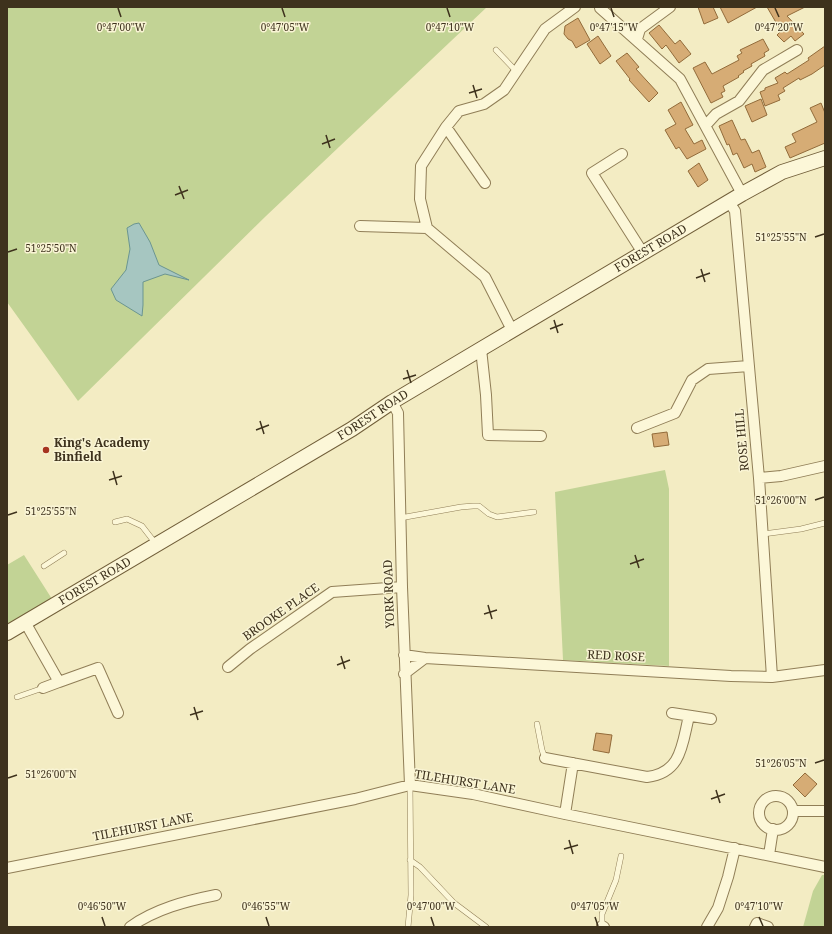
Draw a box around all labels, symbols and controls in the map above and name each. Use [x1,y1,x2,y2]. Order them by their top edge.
text: 0°47'00"W [97,20,146,34]
text: 0°47'05"W [261,20,310,34]
text: 0°47'10"W [426,20,475,34]
text: 0°47'15"W [590,20,639,34]
text: 0°47'20"W [755,20,804,34]
street label: FOREST ROAD [611,220,690,276]
text: 51°25'55"N [755,230,807,244]
text: 51°25'50"N [25,241,77,255]
street label: FOREST ROAD [334,385,412,444]
street label: ROSE HILL [730,408,753,472]
place label: King's Academy Binfield [54,434,150,465]
marker: King's Academy Binfield [41,445,51,455]
text: 51°26'00"N [755,493,807,507]
text: 51°25'55"N [25,504,77,518]
street label: FOREST ROAD [55,552,134,609]
street label: YORK ROAD [379,559,398,630]
street label: BROOKE PLACE [239,579,322,644]
street label: RED ROSE [587,646,645,665]
text: 51°26'05"N [755,756,807,770]
street label: TILEHURST LANE [413,765,517,798]
text: 51°26'00"N [25,767,77,781]
street label: TILEHURST LANE [91,808,195,845]
text: 0°46'50"W [78,899,127,913]
text: 0°46'55"W [242,899,291,913]
text: 0°47'00"W [407,899,456,913]
text: 0°47'05"W [571,899,620,913]
text: 0°47'10"W [735,899,784,913]

